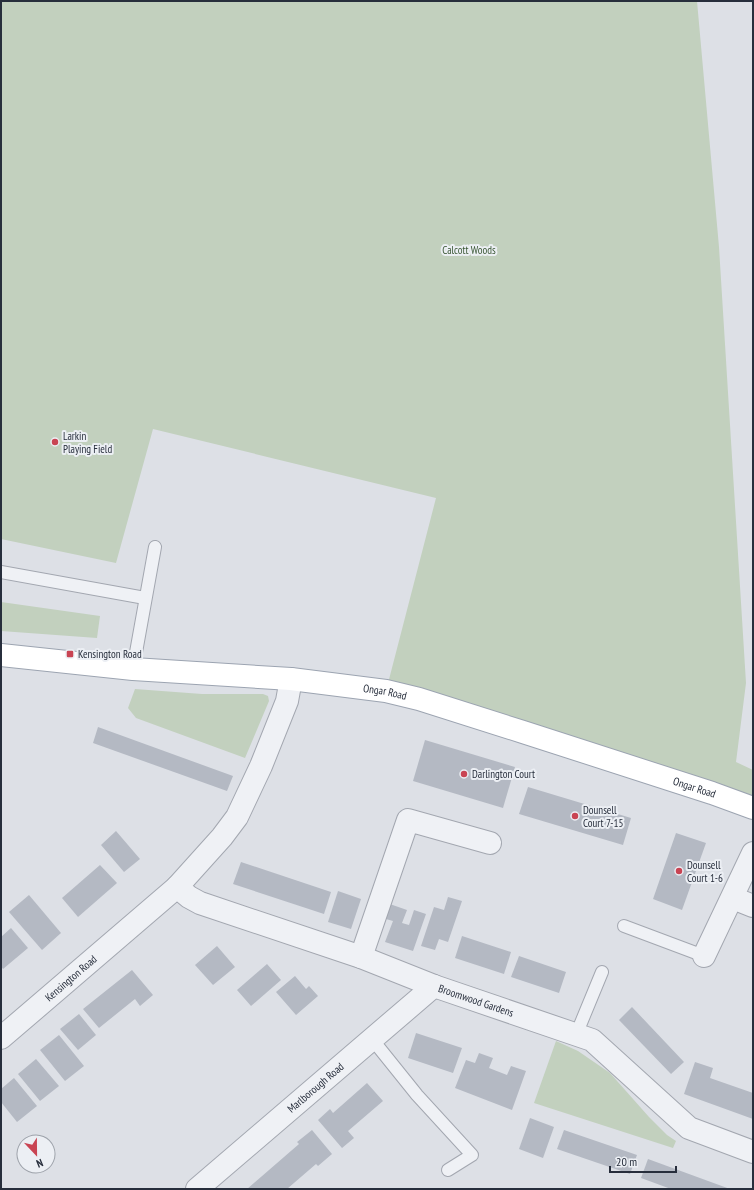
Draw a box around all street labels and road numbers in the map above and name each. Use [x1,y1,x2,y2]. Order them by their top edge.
street label: Ongar Road [362,681,409,703]
street label: Ongar Road [671,774,718,801]
street label: Kensington Road [42,952,100,1004]
street label: Broomwood Gardens [437,981,516,1020]
street label: Marlborough Road [284,1059,347,1116]

